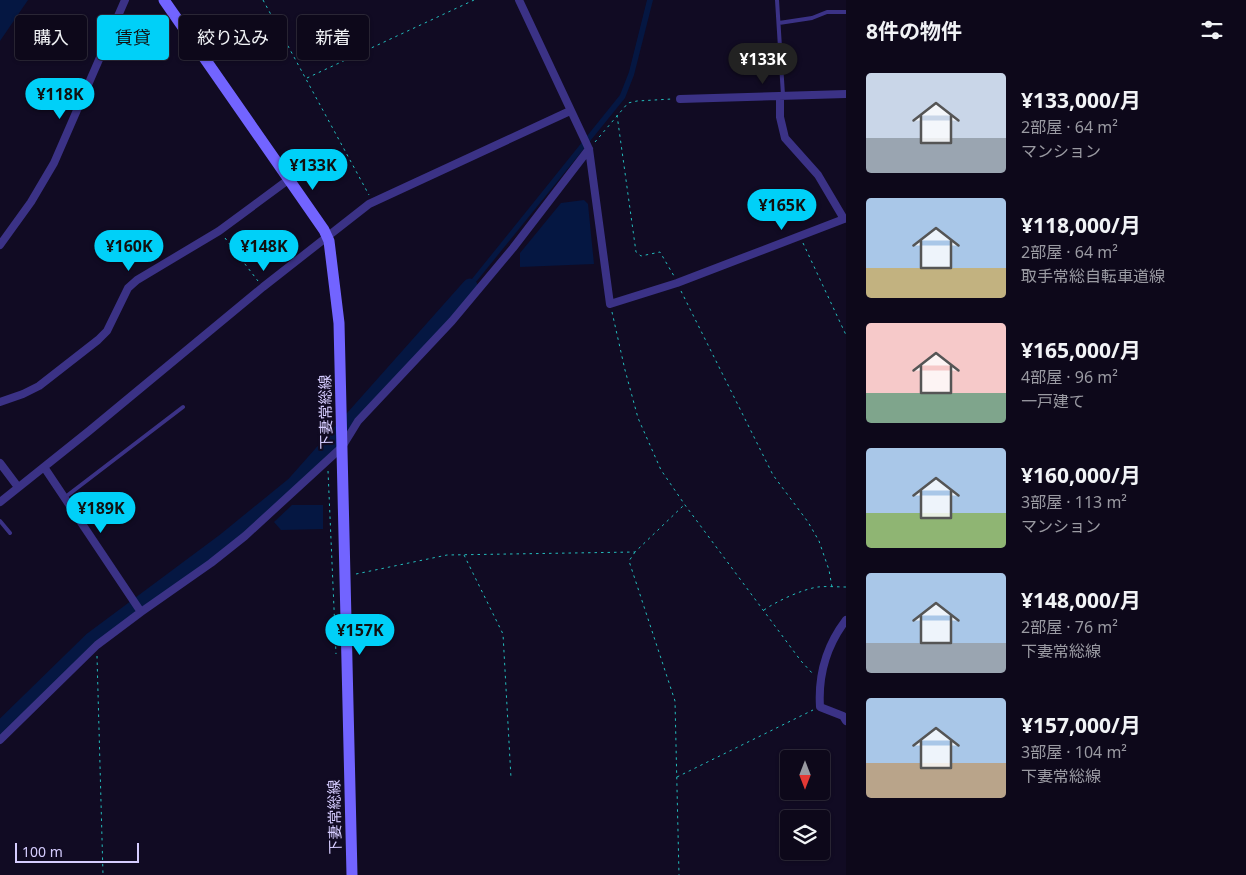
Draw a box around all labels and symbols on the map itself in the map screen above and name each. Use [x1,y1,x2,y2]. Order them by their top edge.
pin: ¥133K [728,42,798,85]
pin: ¥118K [25,78,95,120]
pin: ¥133K [278,148,348,191]
pin: ¥165K [747,188,817,231]
pin: ¥160K [94,230,164,272]
pin: ¥148K [229,230,299,272]
street label: 下妻常総線 [314,374,336,450]
pin: ¥189K [66,492,136,534]
pin: ¥157K [325,614,395,656]
north arrow [780,750,830,800]
street label: 下妻常総線 [323,779,345,855]
scale bar [15,840,139,863]

